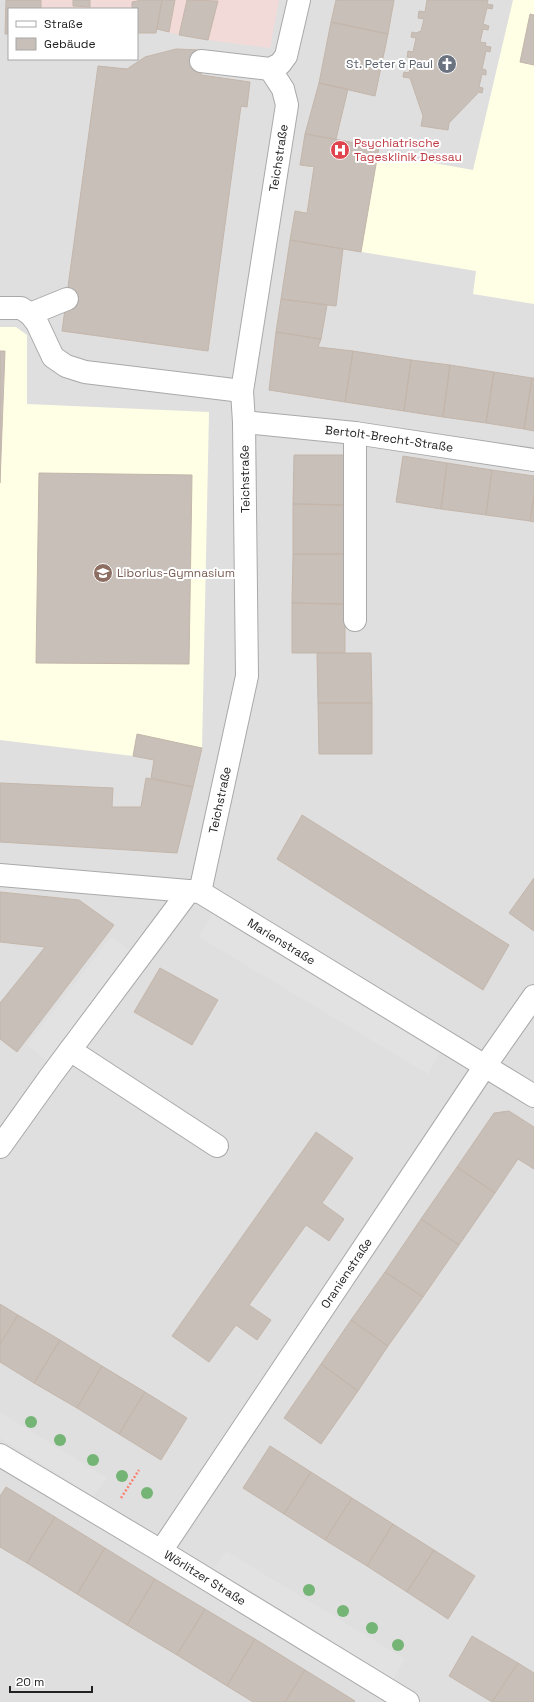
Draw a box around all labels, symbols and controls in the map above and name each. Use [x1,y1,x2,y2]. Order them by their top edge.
legend [8,8,138,60]
text: Straße [44,16,83,32]
text: Gebäude [44,36,96,52]
church icon: St. Peter & Paul [436,53,458,75]
place label: St. Peter & Paul [346,56,433,72]
street label: Teichstraße [265,123,292,193]
place label: Psychiatrische Tagesklinik Dessau [354,135,462,165]
hospital icon: Psychiatrische Tagesklinik Dessau [329,139,351,161]
street label: Bertolt-Brecht-Straße [324,422,454,456]
street label: Teichstraße [236,445,254,513]
school or university icon: Liborius-Gymnasium [92,562,114,584]
place label: Liborius-Gymnasium [117,565,235,581]
street label: Teichstraße [205,765,235,835]
street label: Marienstraße [244,915,318,969]
street label: Oranienstraße [317,1235,376,1312]
street label: Wörlitzer Straße [161,1547,249,1609]
scale bar [10,1668,92,1694]
text: 20 m [16,1674,44,1690]

